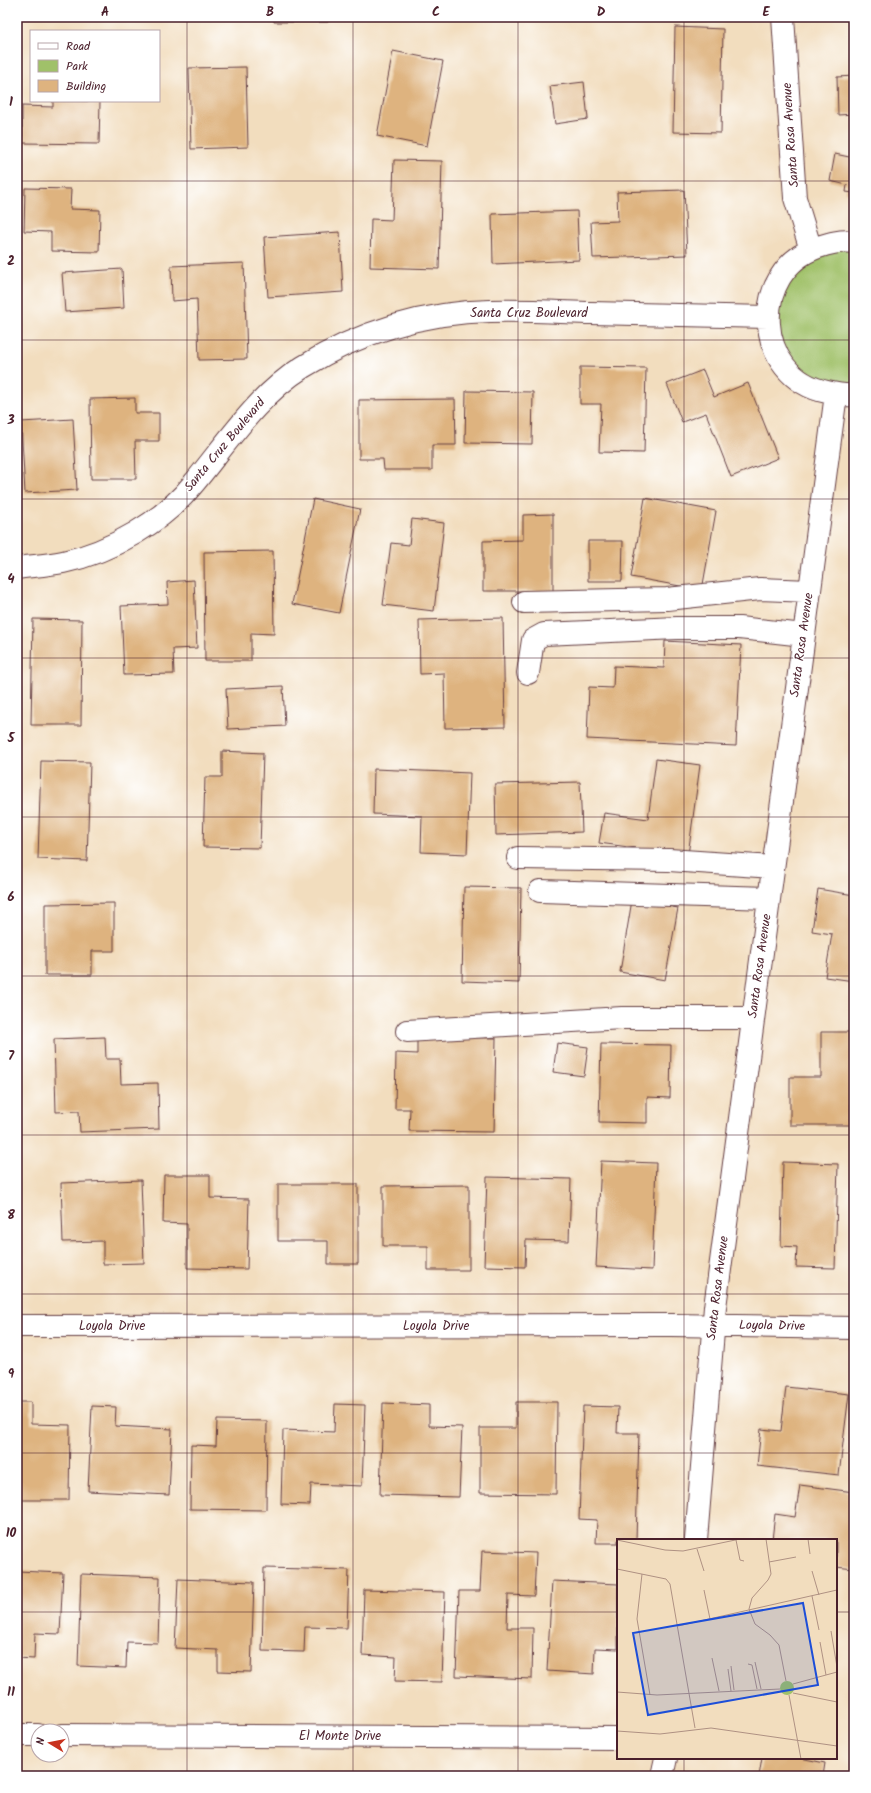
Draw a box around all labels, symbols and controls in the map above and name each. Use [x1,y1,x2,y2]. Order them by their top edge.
text: A [101,2,109,23]
text: B [266,2,274,23]
text: C [432,2,440,23]
text: D [597,2,606,23]
text: E [762,2,770,23]
legend [30,30,160,102]
text: Road [66,37,91,56]
text: Park [66,57,88,76]
text: Building [66,77,106,96]
street label: Santa Rosa Avenue [777,82,805,188]
text: 1 [9,92,13,113]
text: 2 [7,251,15,272]
street label: Santa Cruz Boulevard [470,303,588,324]
street label: Santa Cruz Boulevard [179,393,271,497]
text: 3 [6,410,15,431]
text: 4 [7,569,15,590]
street label: Santa Rosa Avenue [784,591,820,698]
text: 5 [7,728,16,749]
text: 6 [7,887,15,908]
street label: Santa Rosa Avenue [742,912,778,1019]
text: 7 [8,1046,15,1067]
text: 8 [7,1205,15,1226]
street label: Santa Rosa Avenue [701,1235,735,1341]
street label: Loyola Drive [739,1315,806,1337]
street label: Loyola Drive [79,1316,145,1337]
street label: Loyola Drive [403,1316,469,1337]
text: 9 [8,1364,15,1385]
text: 10 [6,1523,17,1544]
inset map [617,1539,837,1759]
text: 11 [7,1682,15,1703]
north arrow [30,1723,70,1763]
street label: El Monte Drive [299,1726,381,1747]
text: N [32,1736,51,1746]

